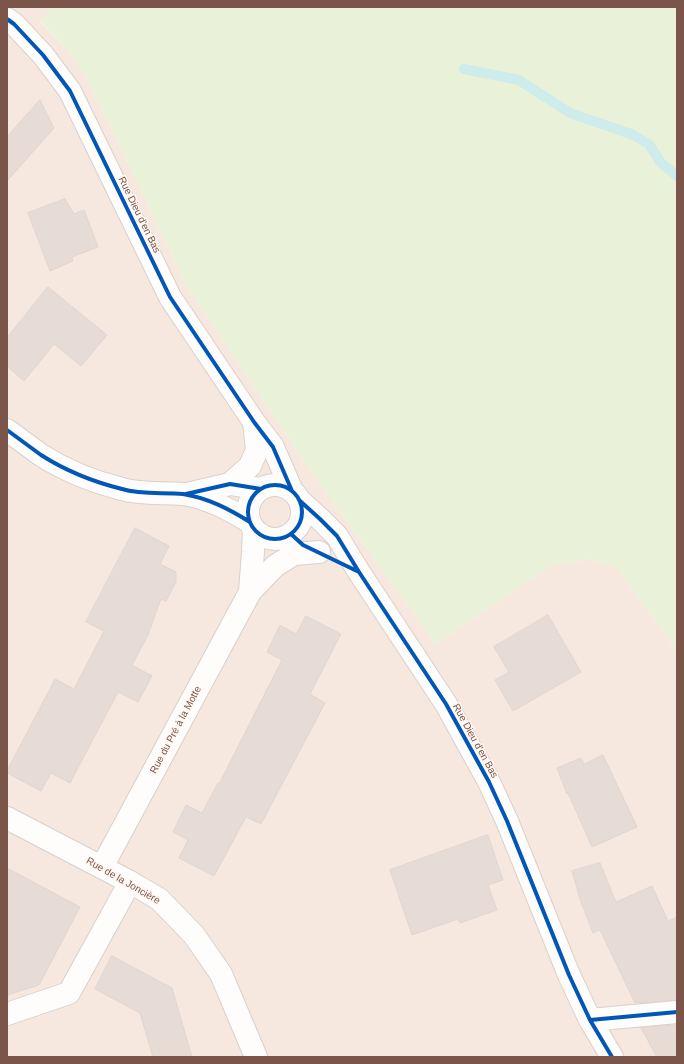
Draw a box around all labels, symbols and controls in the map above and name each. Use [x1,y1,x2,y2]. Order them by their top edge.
street label: Rue Dieu d'en Bas [115,175,163,255]
street label: Rue du Pré à la Motte [148,684,204,776]
street label: Rue Dieu d'en Bas [450,702,500,780]
street label: Rue de la Joncière [84,855,162,907]

